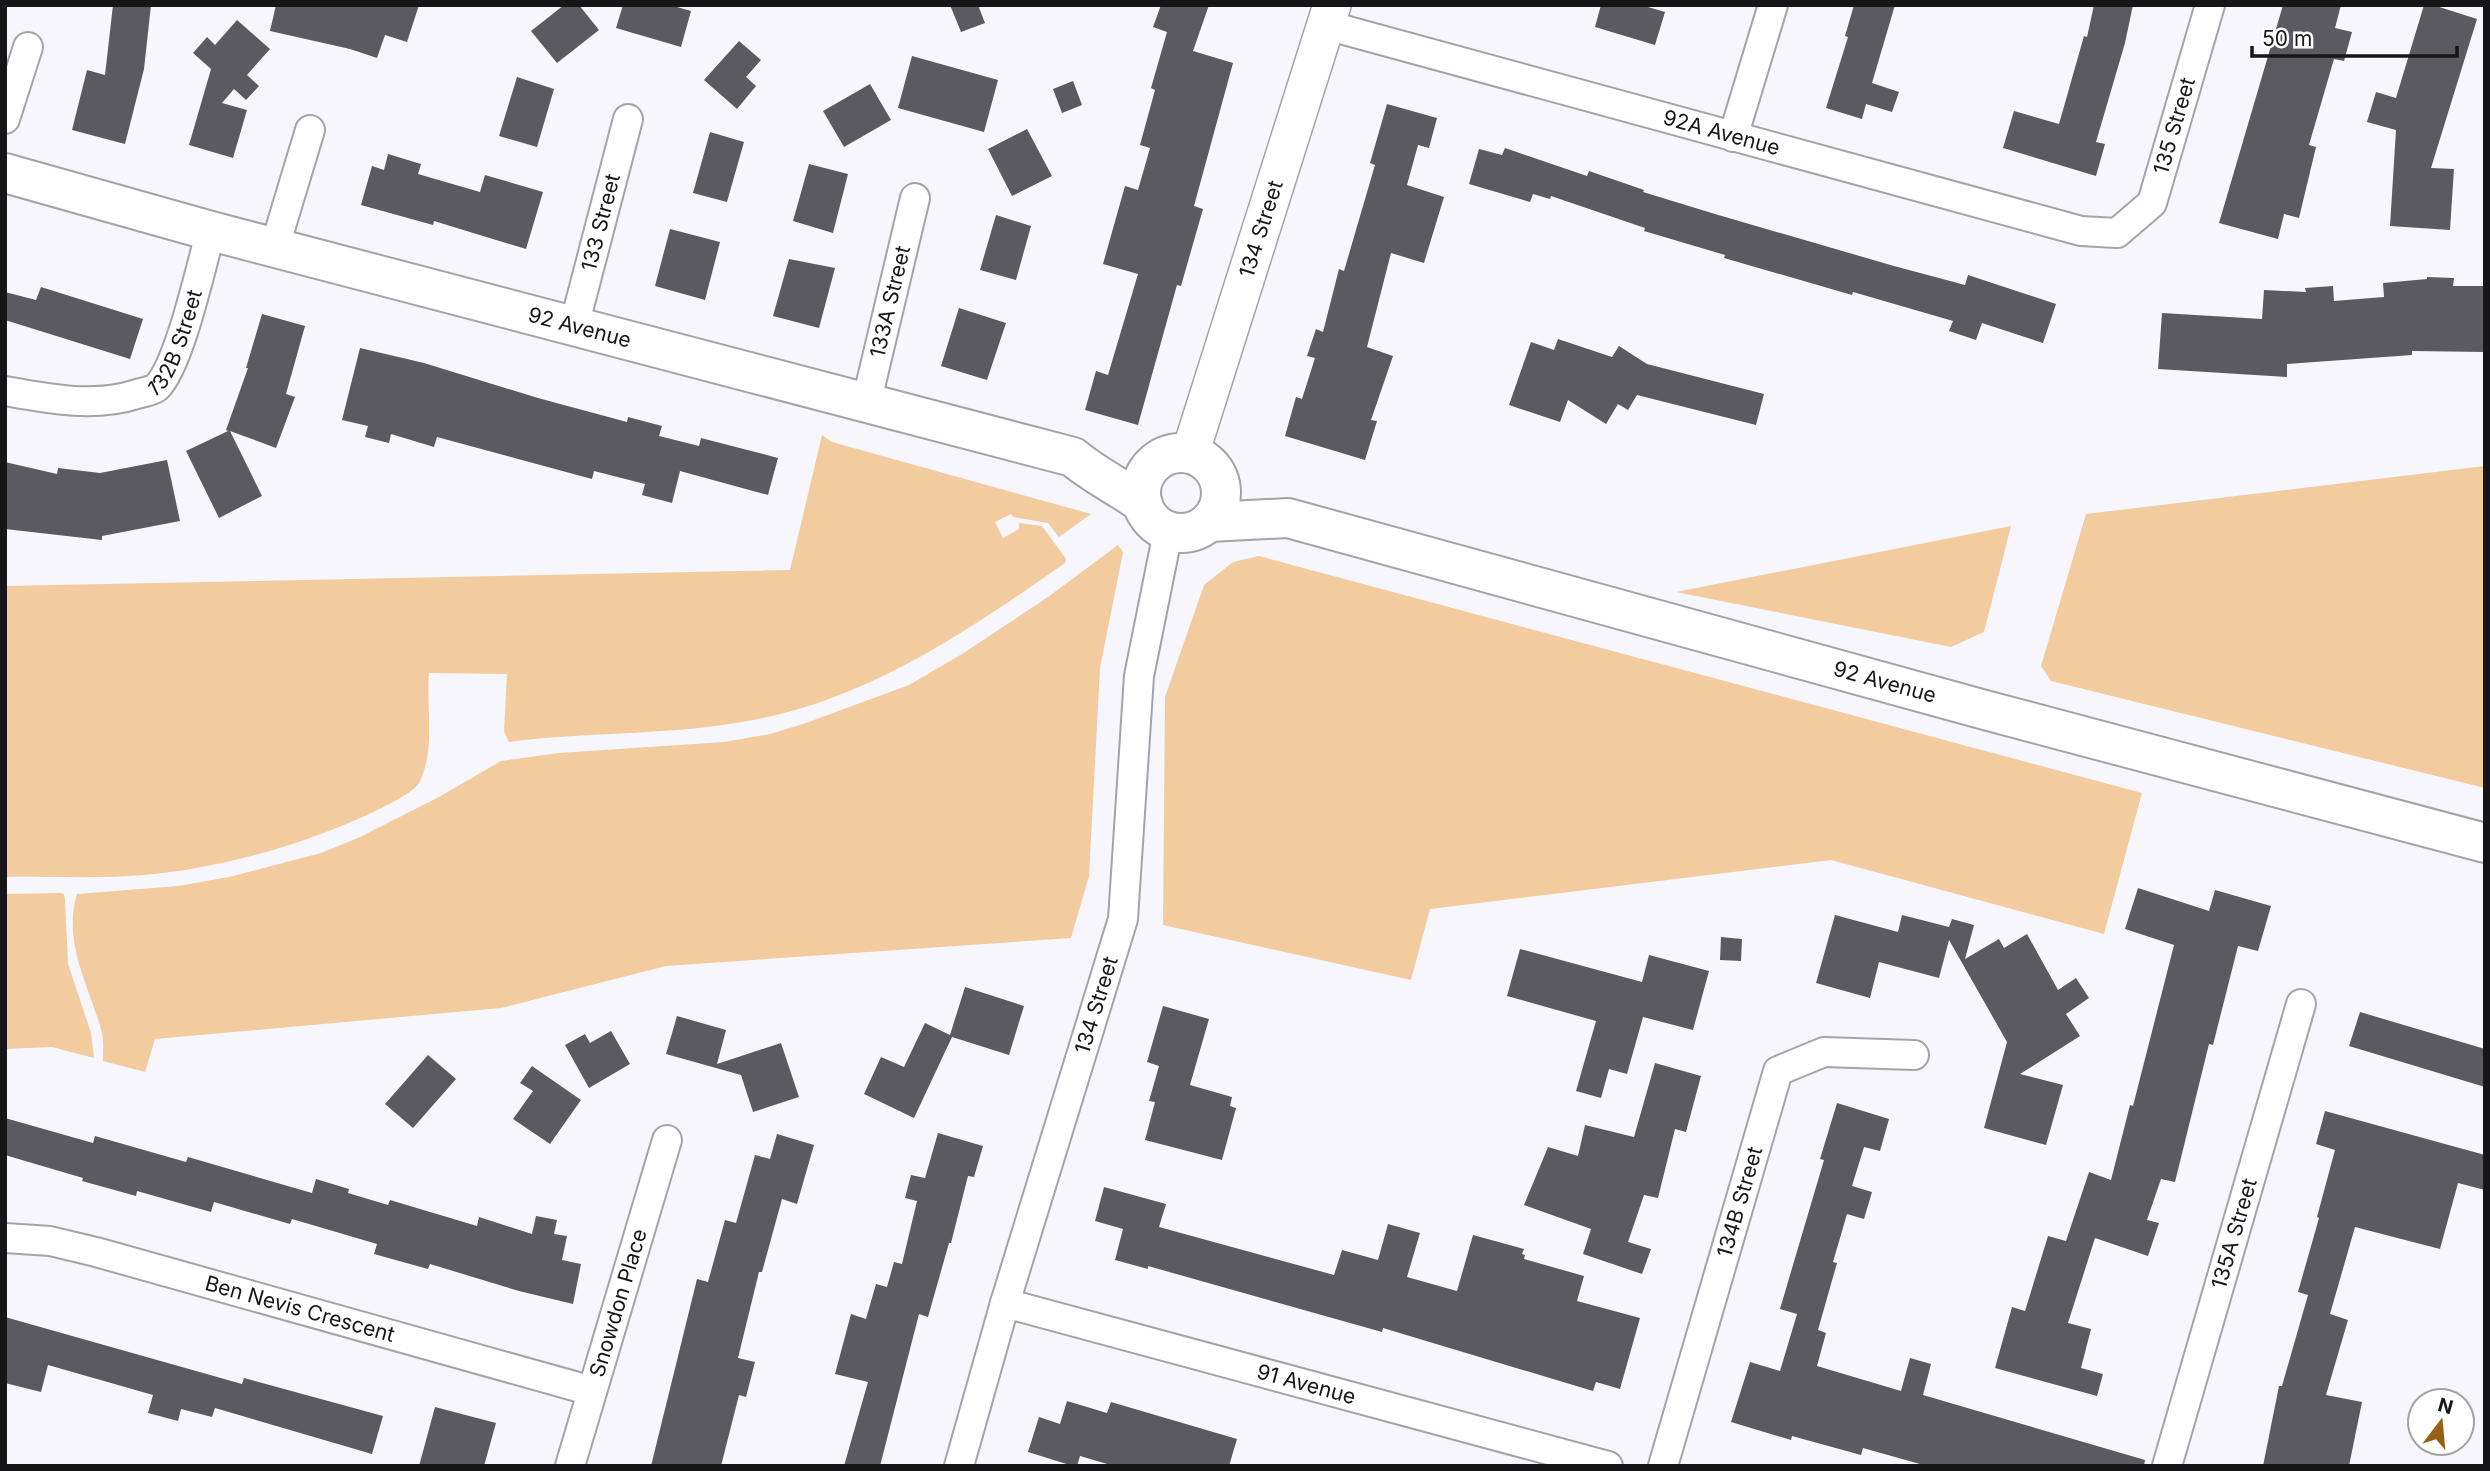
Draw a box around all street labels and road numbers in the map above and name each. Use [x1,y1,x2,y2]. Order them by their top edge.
street label: 135 Street [2148,74,2200,177]
street label: 92A Avenue [1660,105,1783,160]
street label: 133 Street [576,171,625,274]
street label: 134 Street [1234,177,1288,280]
street label: 133A Street [864,243,915,360]
street label: 132B Street [144,287,207,402]
street label: 92 Avenue [525,302,634,353]
street label: 92 Avenue [1831,656,1939,708]
street label: 134 Street [1069,953,1123,1057]
street label: 134B Street [1711,1143,1767,1260]
street label: 135A Street [2206,1175,2262,1292]
street label: Snowdon Place [584,1226,652,1380]
street label: Ben Nevis Crescent [202,1270,398,1347]
street label: 91 Avenue [1254,1359,1358,1409]

